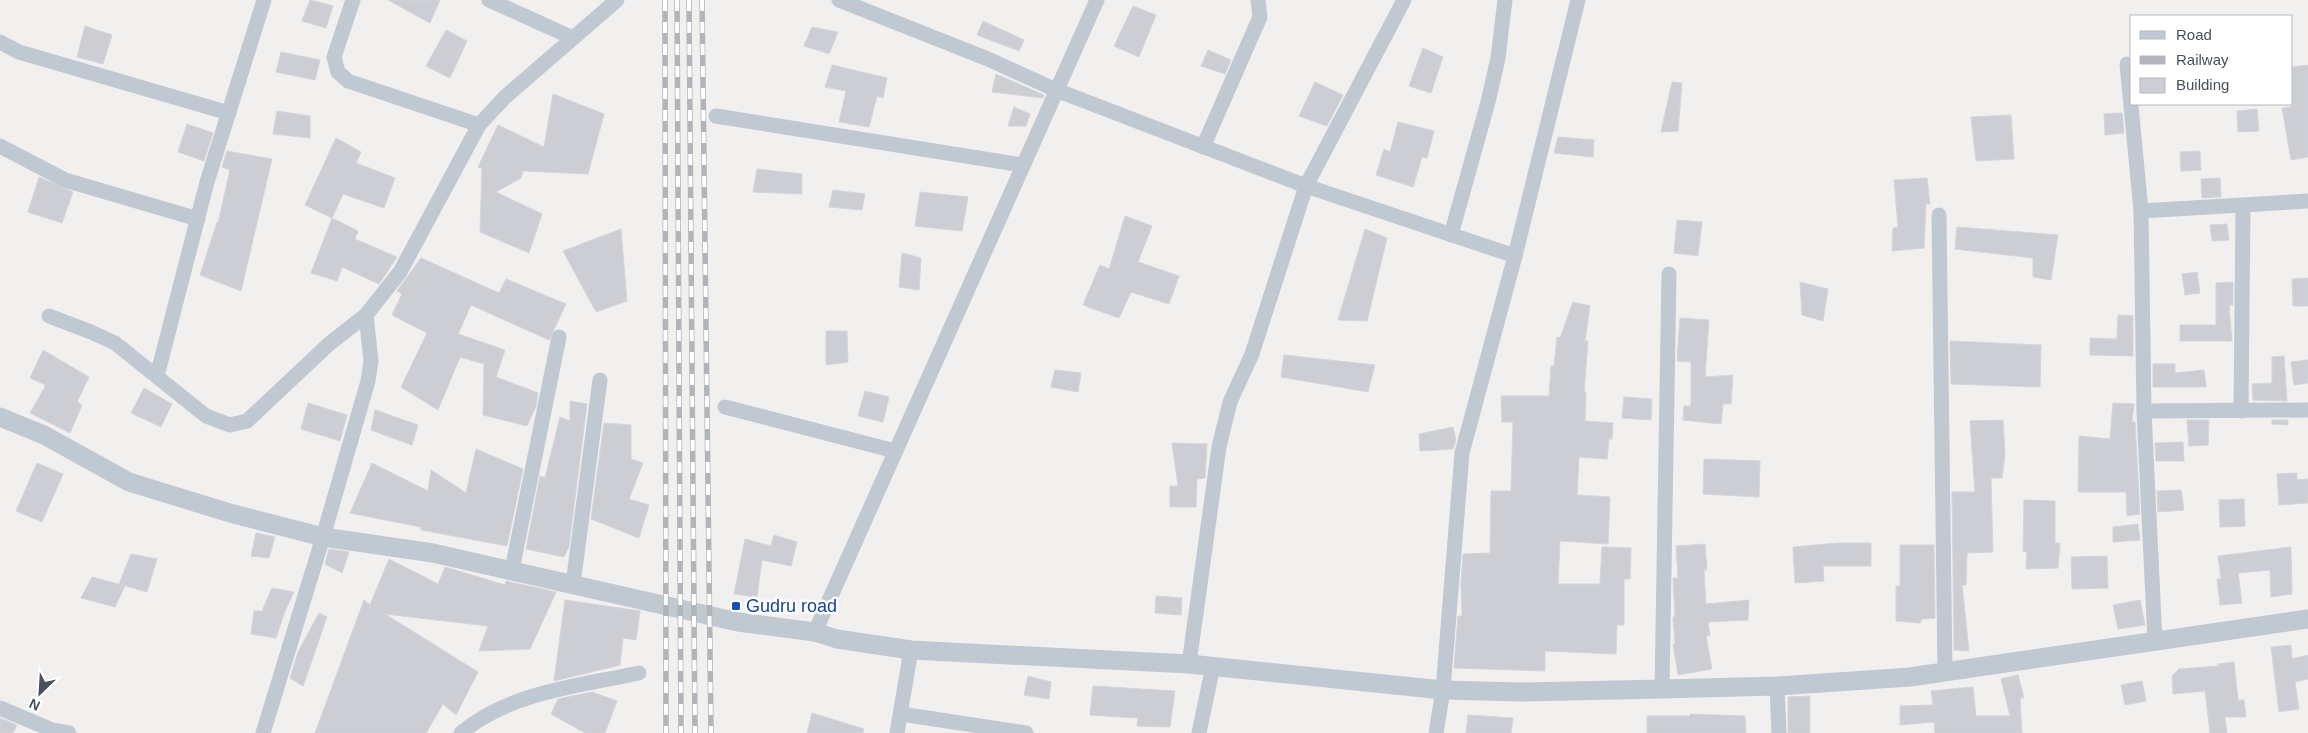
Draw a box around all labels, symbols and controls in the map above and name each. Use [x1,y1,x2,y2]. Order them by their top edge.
legend [2130,15,2293,105]
text: Road [2176,26,2212,43]
text: Railway [2176,51,2229,68]
text: Building [2176,76,2229,93]
place label: Gudru road [746,596,837,616]
marker: Gudru road [730,600,742,612]
north arrow [15,668,65,718]
text: N [27,695,42,714]

